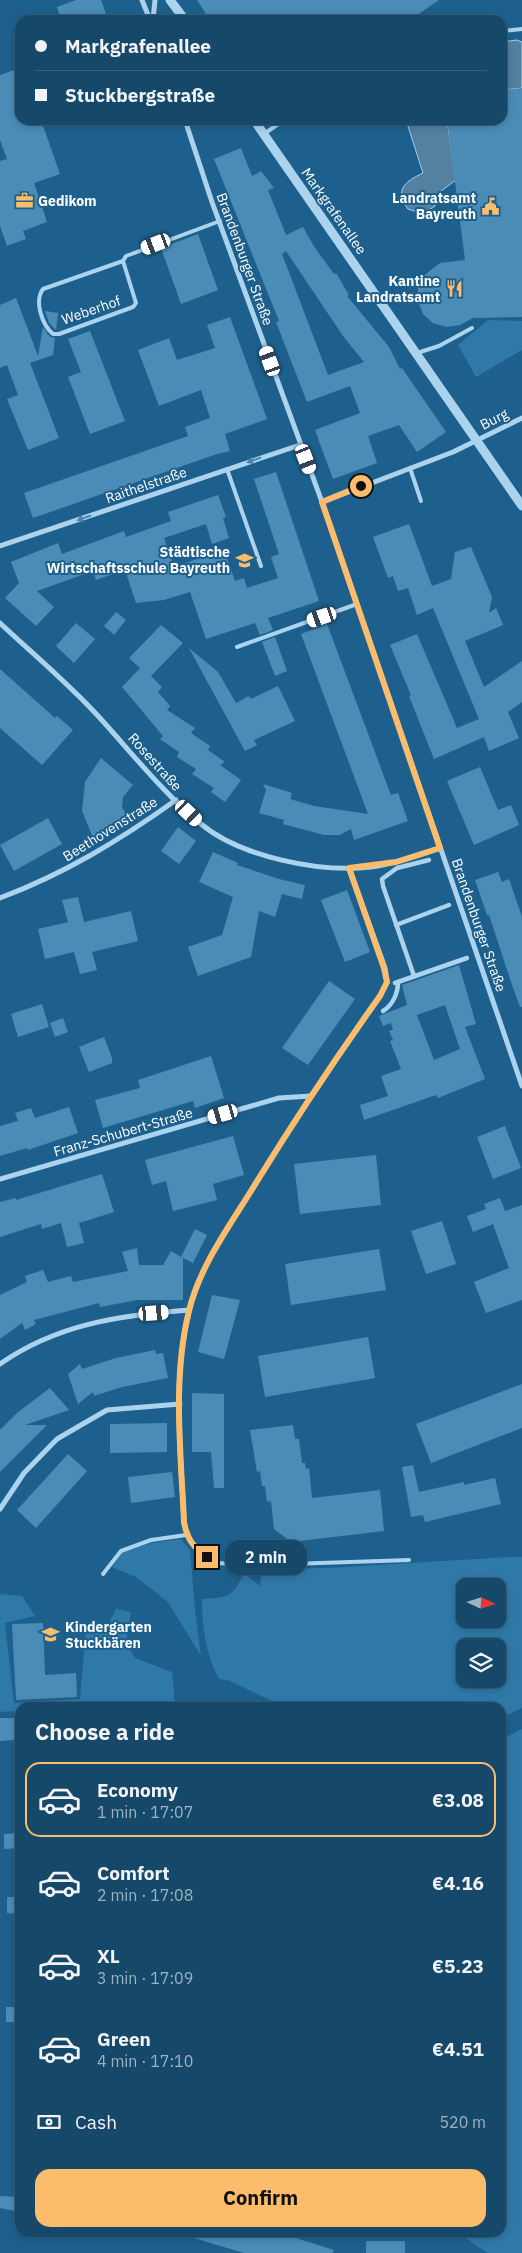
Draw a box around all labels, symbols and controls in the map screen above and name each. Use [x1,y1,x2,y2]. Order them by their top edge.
text: Markgrafenallee [65,34,211,58]
text: Stuckbergstraße [65,83,215,107]
street label: Markgrafenallee [297,164,371,258]
place label: Landratsamt Bayreuth [392,189,476,223]
street label: Brandenburger Straße [213,190,278,328]
office icon: Gedikom [14,191,34,211]
place label: Gedikom [38,192,97,210]
public building icon: Landratsamt Bayreuth [480,196,500,216]
car [139,232,172,256]
place label: Kantine Landratsamt [356,272,440,306]
restaurant icon: Kantine Landratsamt [444,279,464,299]
street label: Weberhof [59,291,123,328]
car [257,344,282,378]
street label: Burg [477,404,512,434]
car [293,442,318,476]
one-way arrow [246,456,261,464]
street label: Raithelstraße [103,463,189,507]
route start [350,475,372,497]
one-way arrow [76,515,91,522]
place label: Städtische Wirtschaftsschule Bayreuth [47,543,230,577]
school or university icon: Städtische Wirtschaftsschule Bayreuth [234,550,254,570]
car [305,605,338,629]
street label: Rosestraße [124,729,186,795]
street label: Beethovenstraße [59,792,161,865]
car [172,797,205,829]
street label: Brandenburger Straße [448,856,510,994]
street label: Franz-Schubert-Straße [51,1103,195,1160]
car [206,1103,239,1125]
car [138,1304,169,1322]
callout: 2 min [224,1540,307,1574]
route end [196,1546,218,1568]
text: 2 min [245,1547,287,1567]
north arrow [456,1578,506,1628]
map controls [456,1578,506,1688]
place label: Kindergarten Stuckbären [65,1618,152,1652]
school or university icon: Kindergarten Stuckbären [41,1625,61,1645]
button: layers [456,1638,506,1688]
text: Choose a ride [35,1717,175,1746]
icon: car [37,1777,82,1822]
text: Economy [97,1778,178,1802]
text: €3.08 [432,1788,484,1812]
text: 1 min · 17:07 [97,1802,193,1822]
icon: car [37,1860,82,1905]
text: Comfort [97,1861,170,1885]
text: €4.16 [432,1871,484,1895]
text: 2 min · 17:08 [97,1885,193,1905]
icon: car [37,1943,82,1988]
text: XL [97,1944,120,1968]
text: €5.23 [432,1954,484,1978]
text: 3 min · 17:09 [97,1968,193,1988]
icon: car [37,2026,82,2071]
text: Green [97,2027,151,2051]
text: €4.51 [432,2037,484,2061]
text: 4 min · 17:10 [97,2051,193,2071]
icon: cash [35,2108,63,2136]
text: Cash [75,2110,117,2134]
text: 520 m [439,2112,486,2132]
button: Confirm [35,2169,486,2227]

